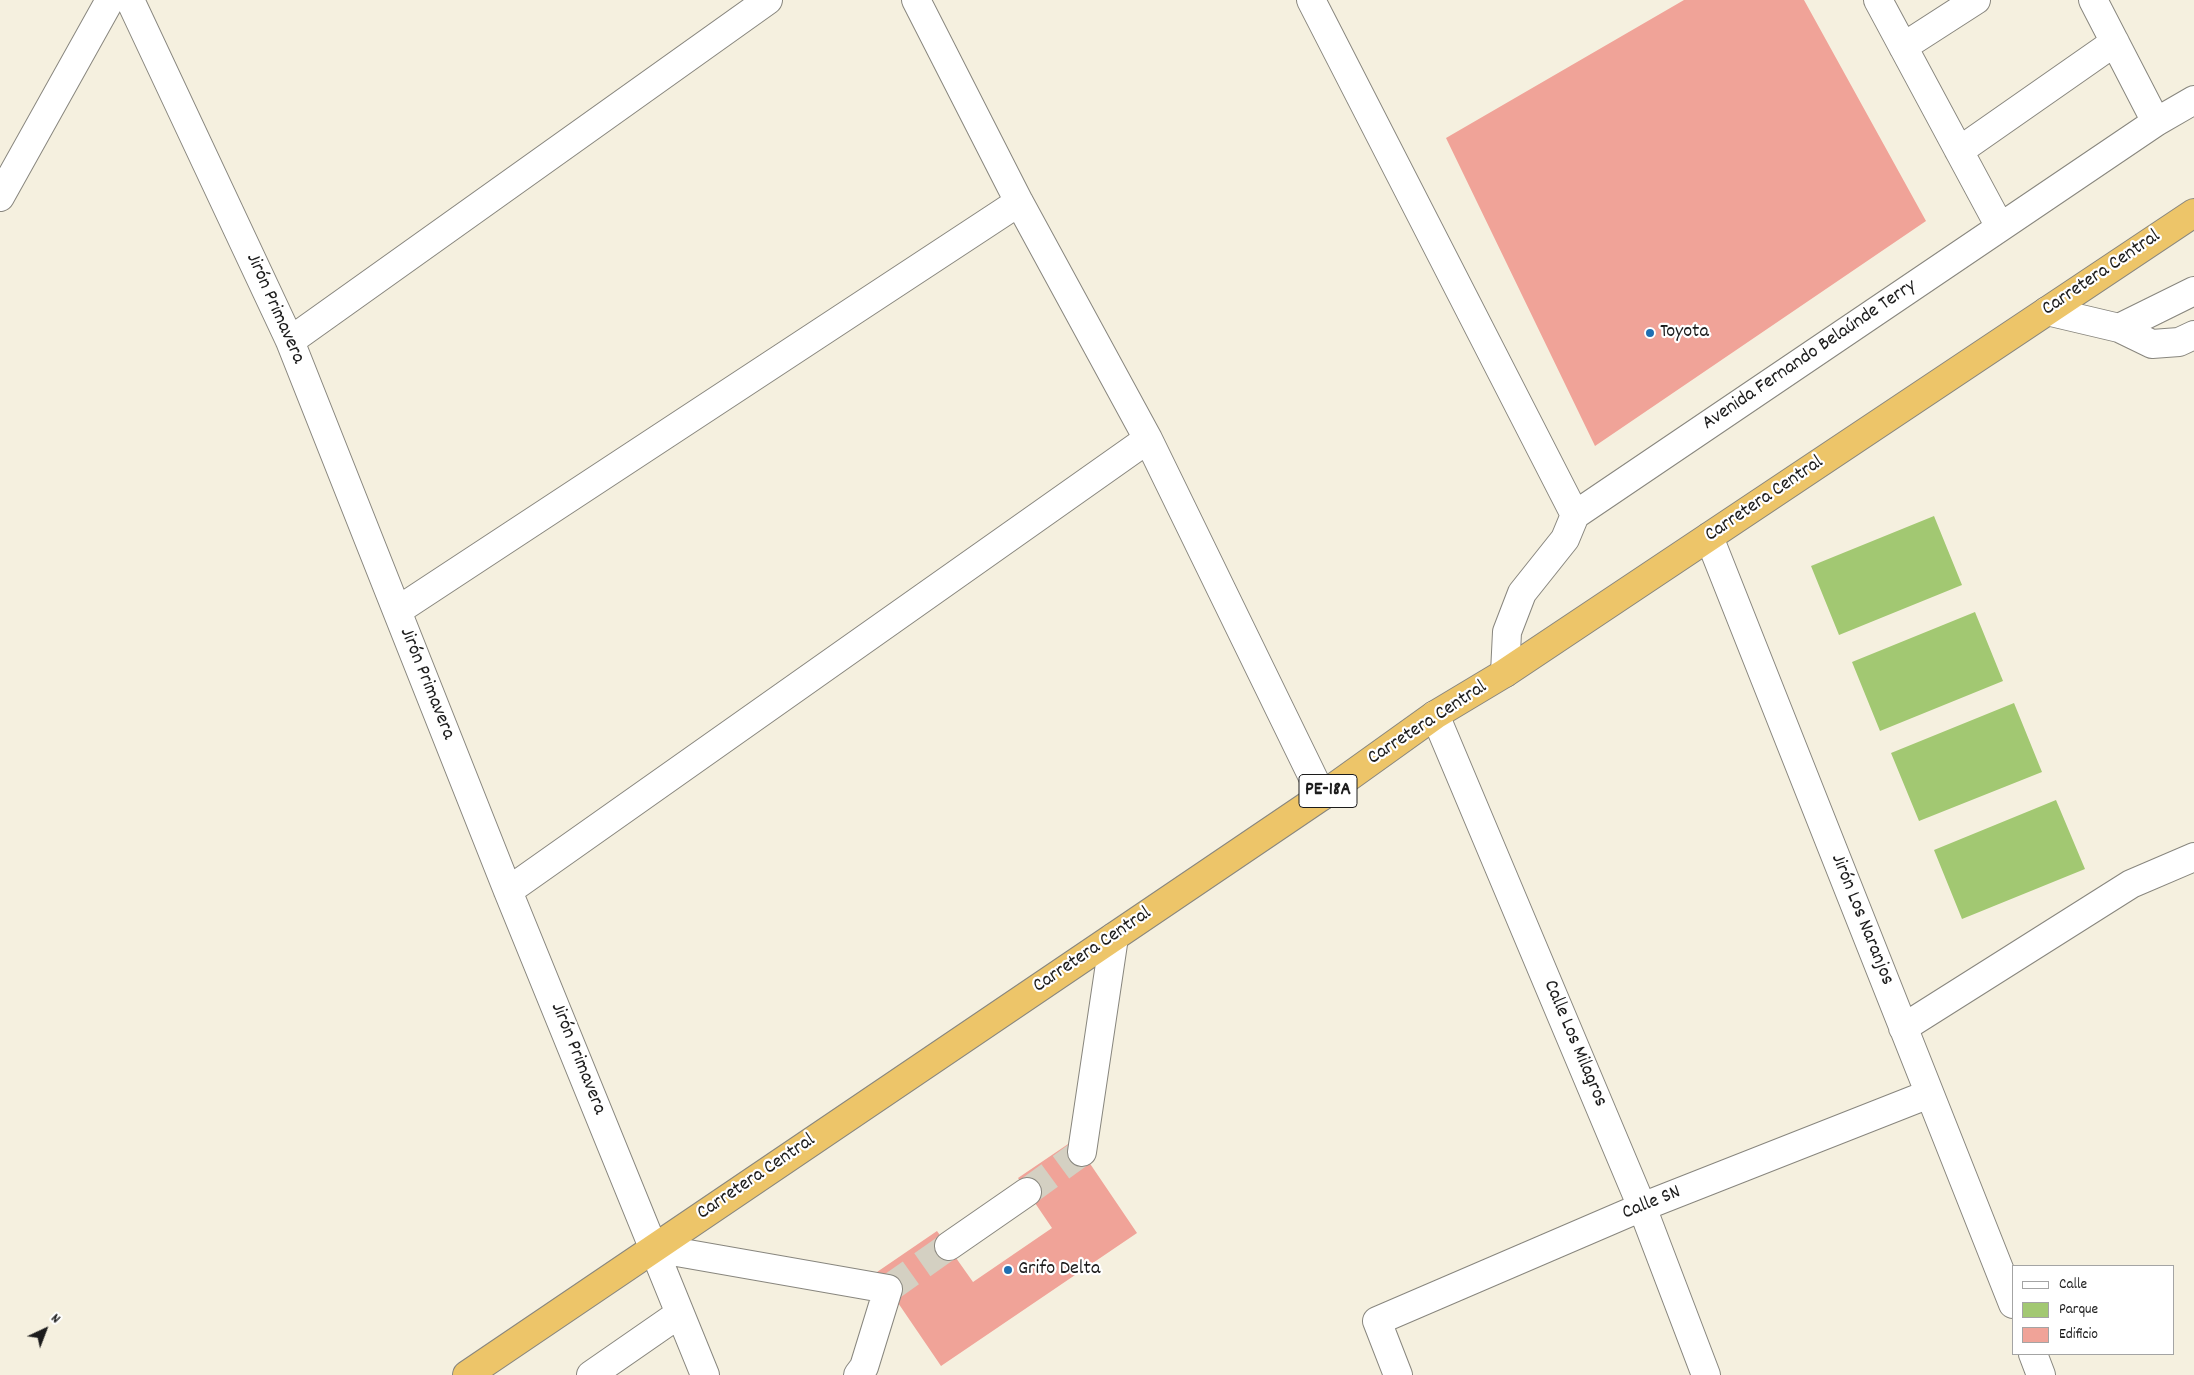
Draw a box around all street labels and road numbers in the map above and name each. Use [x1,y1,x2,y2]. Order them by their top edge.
street label: Carretera Central [2038,226,2166,322]
street label: Jirón Primavera [239,250,309,368]
street label: Avenida Fernando Belaúnde Terry [1698,275,1922,437]
street label: Carretera Central [1701,452,1829,548]
street label: Jirón Primavera [393,625,459,743]
street label: Carretera Central [1364,677,1492,771]
road number: PE-18A [1299,774,1357,808]
street label: Jirón Los Naranjos [1824,851,1898,989]
street label: Carretera Central [1029,903,1157,999]
street label: Calle Los Milagros [1537,977,1611,1111]
street label: Jirón Primavera [544,1000,610,1118]
street label: Carretera Central [693,1130,821,1226]
street label: Calle SN [1619,1181,1685,1227]

